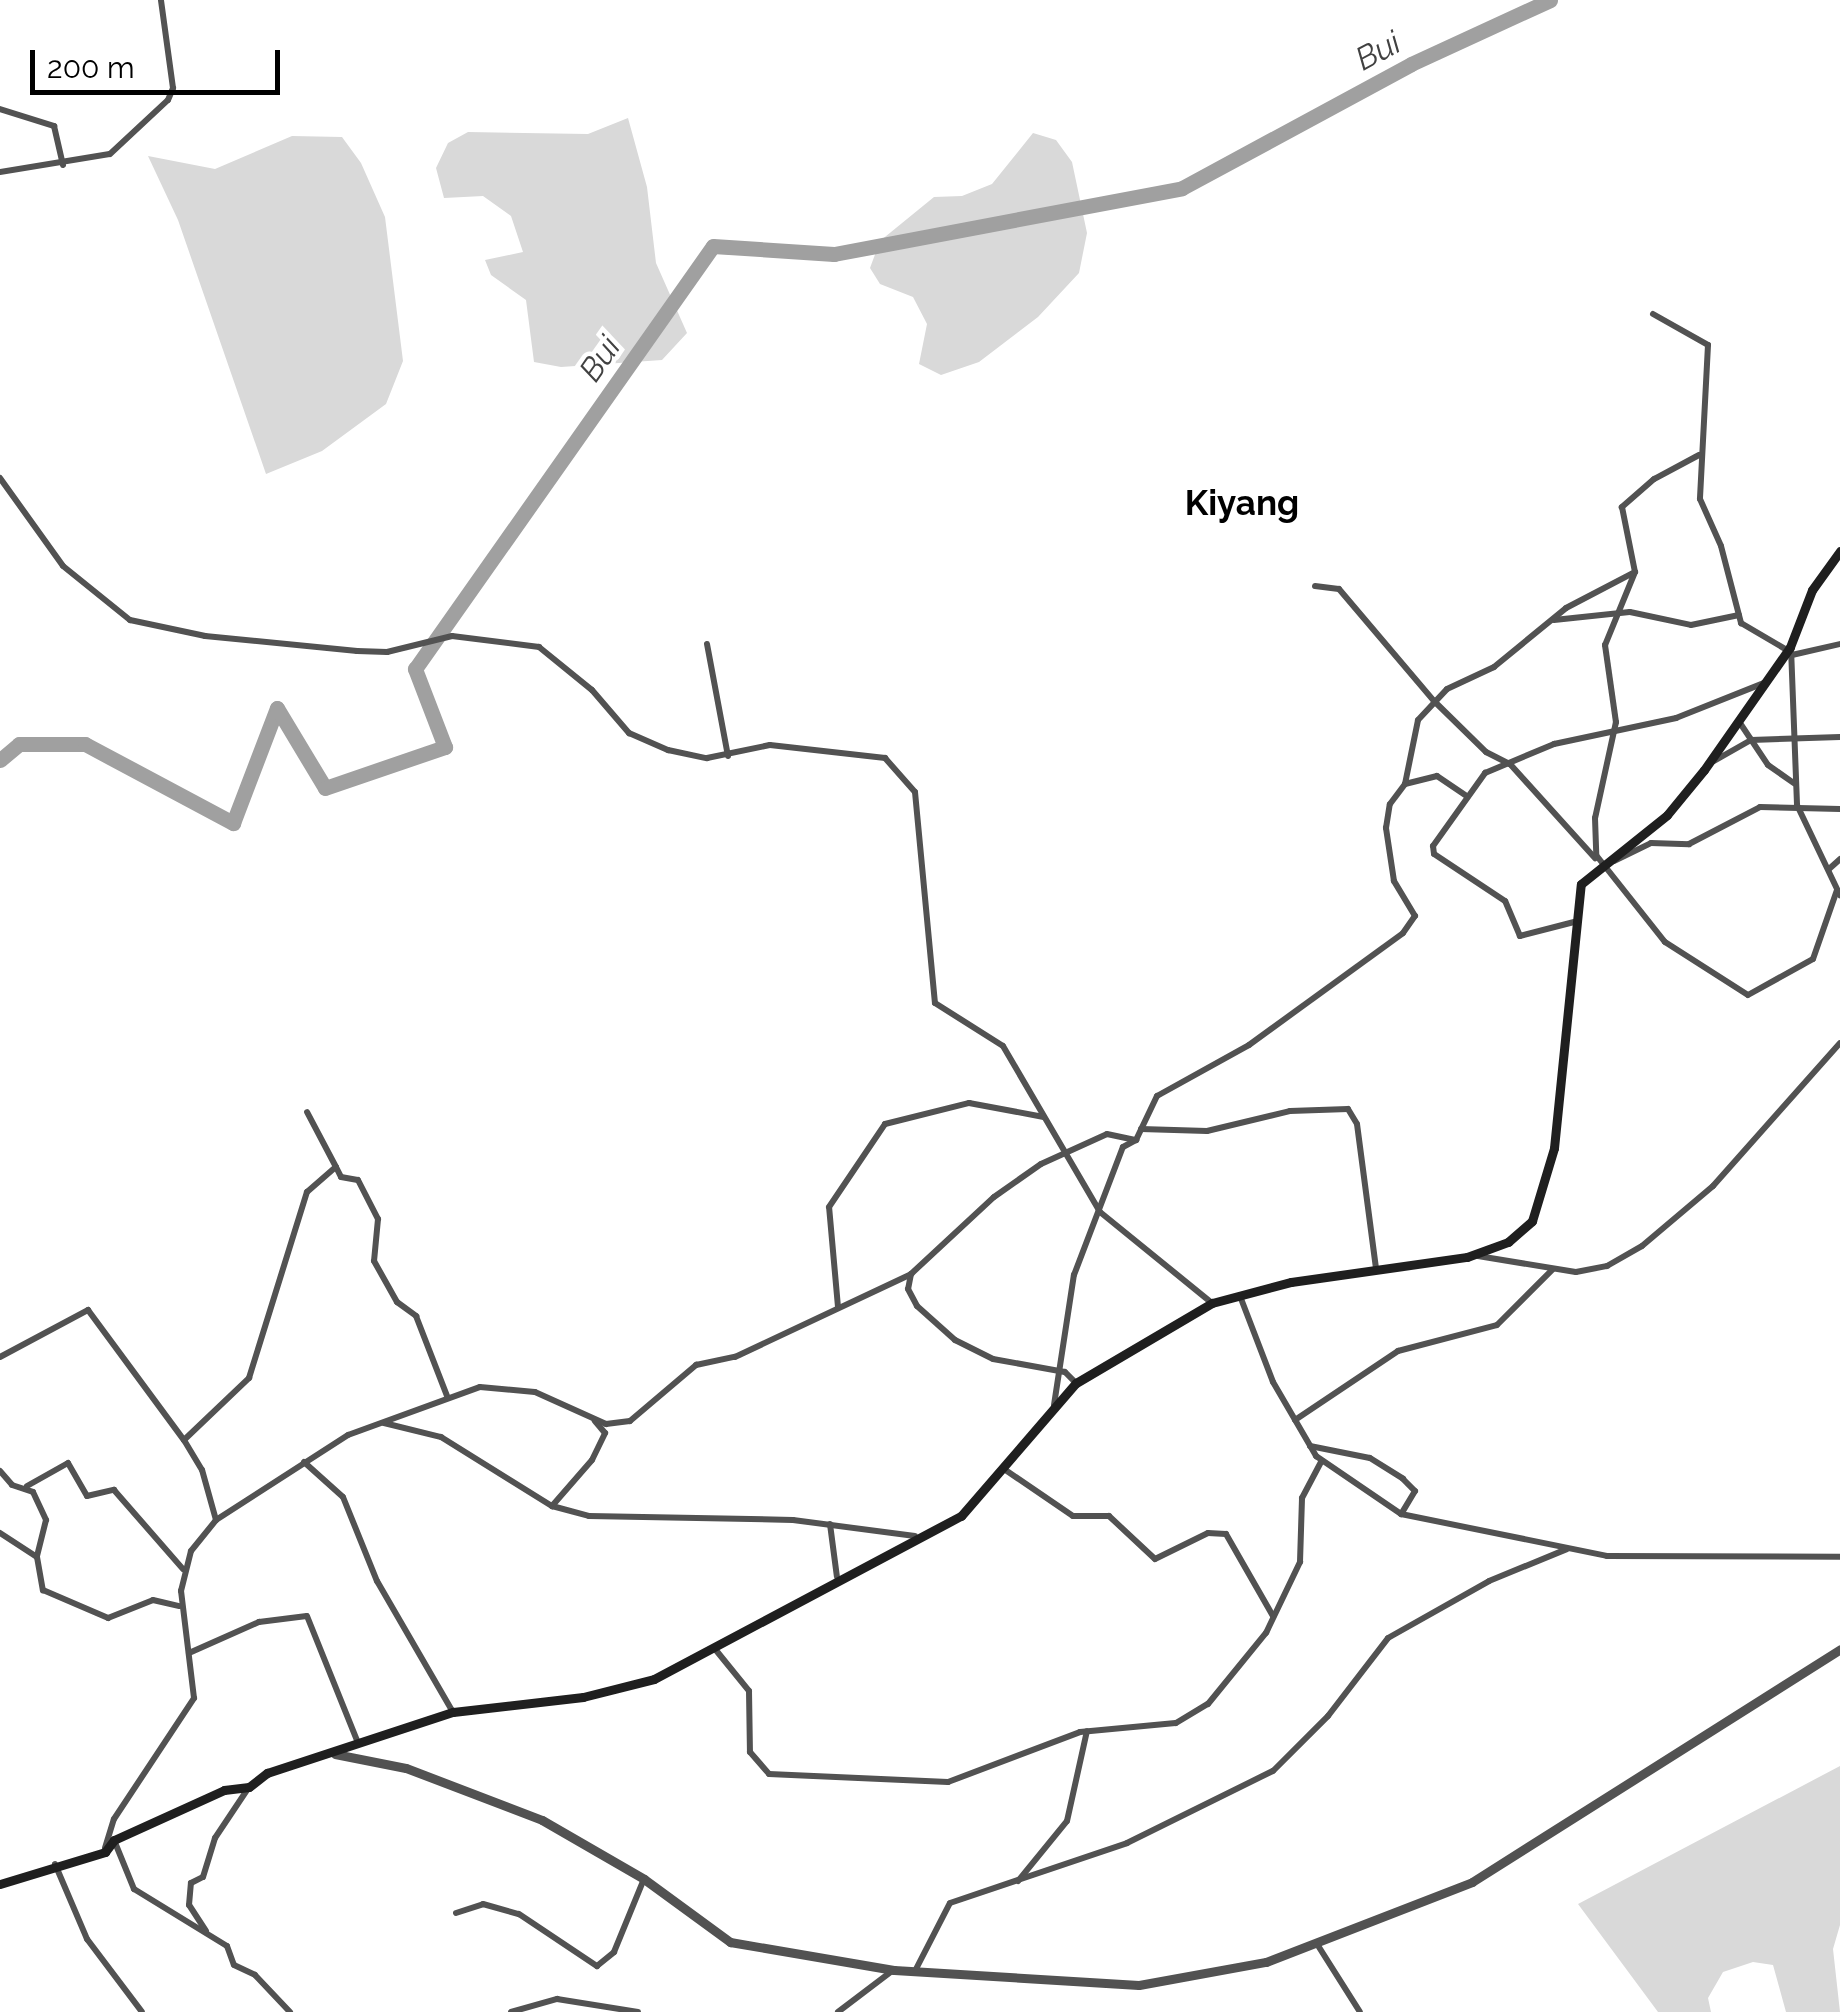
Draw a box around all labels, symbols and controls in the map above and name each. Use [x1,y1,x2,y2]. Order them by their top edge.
water label: Bui [1349,23,1407,79]
scale bar [35,30,285,92]
text: 200 m [47,50,135,85]
water label: Bui [571,329,629,389]
district label: Kiyang [1185,482,1299,524]

